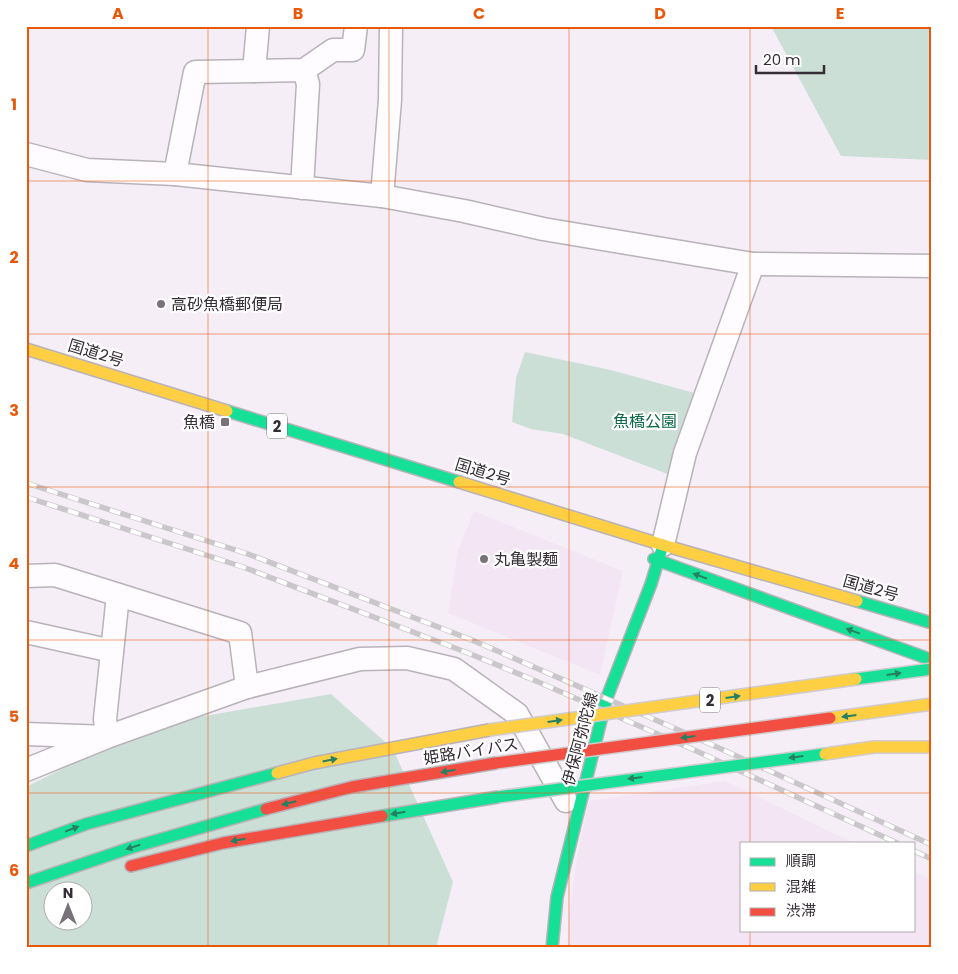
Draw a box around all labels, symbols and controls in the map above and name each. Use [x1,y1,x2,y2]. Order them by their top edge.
text: A [112,2,124,25]
text: B [293,2,303,25]
text: C [473,2,485,25]
text: D [654,2,666,25]
text: E [836,2,844,25]
scale bar [756,42,823,74]
text: 20 m [763,49,801,70]
text: 1 [11,93,17,116]
text: 2 [9,246,19,269]
place label: 高砂魚橋郵便局 [171,293,283,316]
marker: 高砂魚橋郵便局 [155,298,167,310]
street label: 国道2号 [65,334,127,372]
text: 3 [9,399,19,422]
park label: 魚橋公園 [613,410,677,433]
place label: 魚橋 [183,411,215,434]
road number: 2 [267,414,287,438]
marker: 魚橋 [219,416,231,428]
street label: 国道2号 [452,453,514,491]
place label: 丸亀製麺 [494,548,558,571]
text: 4 [9,552,20,575]
marker: 丸亀製麺 [478,553,490,565]
street label: 国道2号 [840,569,902,607]
one-way arrow [692,572,707,580]
one-way arrow [845,627,860,635]
one-way arrow [886,670,902,678]
road number: 2 [700,688,720,712]
street label: 伊保阿弥陀線 [556,690,604,788]
one-way arrow [725,692,741,700]
text: 5 [9,705,19,728]
one-way arrow [841,712,857,720]
one-way arrow [547,717,563,725]
street label: 姫路バイパス [422,732,520,770]
one-way arrow [679,733,695,741]
one-way arrow [788,753,804,761]
one-way arrow [323,756,338,764]
one-way arrow [440,767,456,775]
one-way arrow [627,775,643,783]
one-way arrow [281,799,297,807]
one-way arrow [390,810,406,818]
one-way arrow [65,825,80,833]
one-way arrow [229,837,245,845]
legend [740,842,916,932]
one-way arrow [125,844,140,851]
text: 順調 [786,850,816,871]
text: 6 [9,859,19,882]
text: 混雑 [786,876,816,897]
north arrow [42,882,92,932]
text: N [63,883,73,903]
text: 渋滞 [786,900,816,921]

